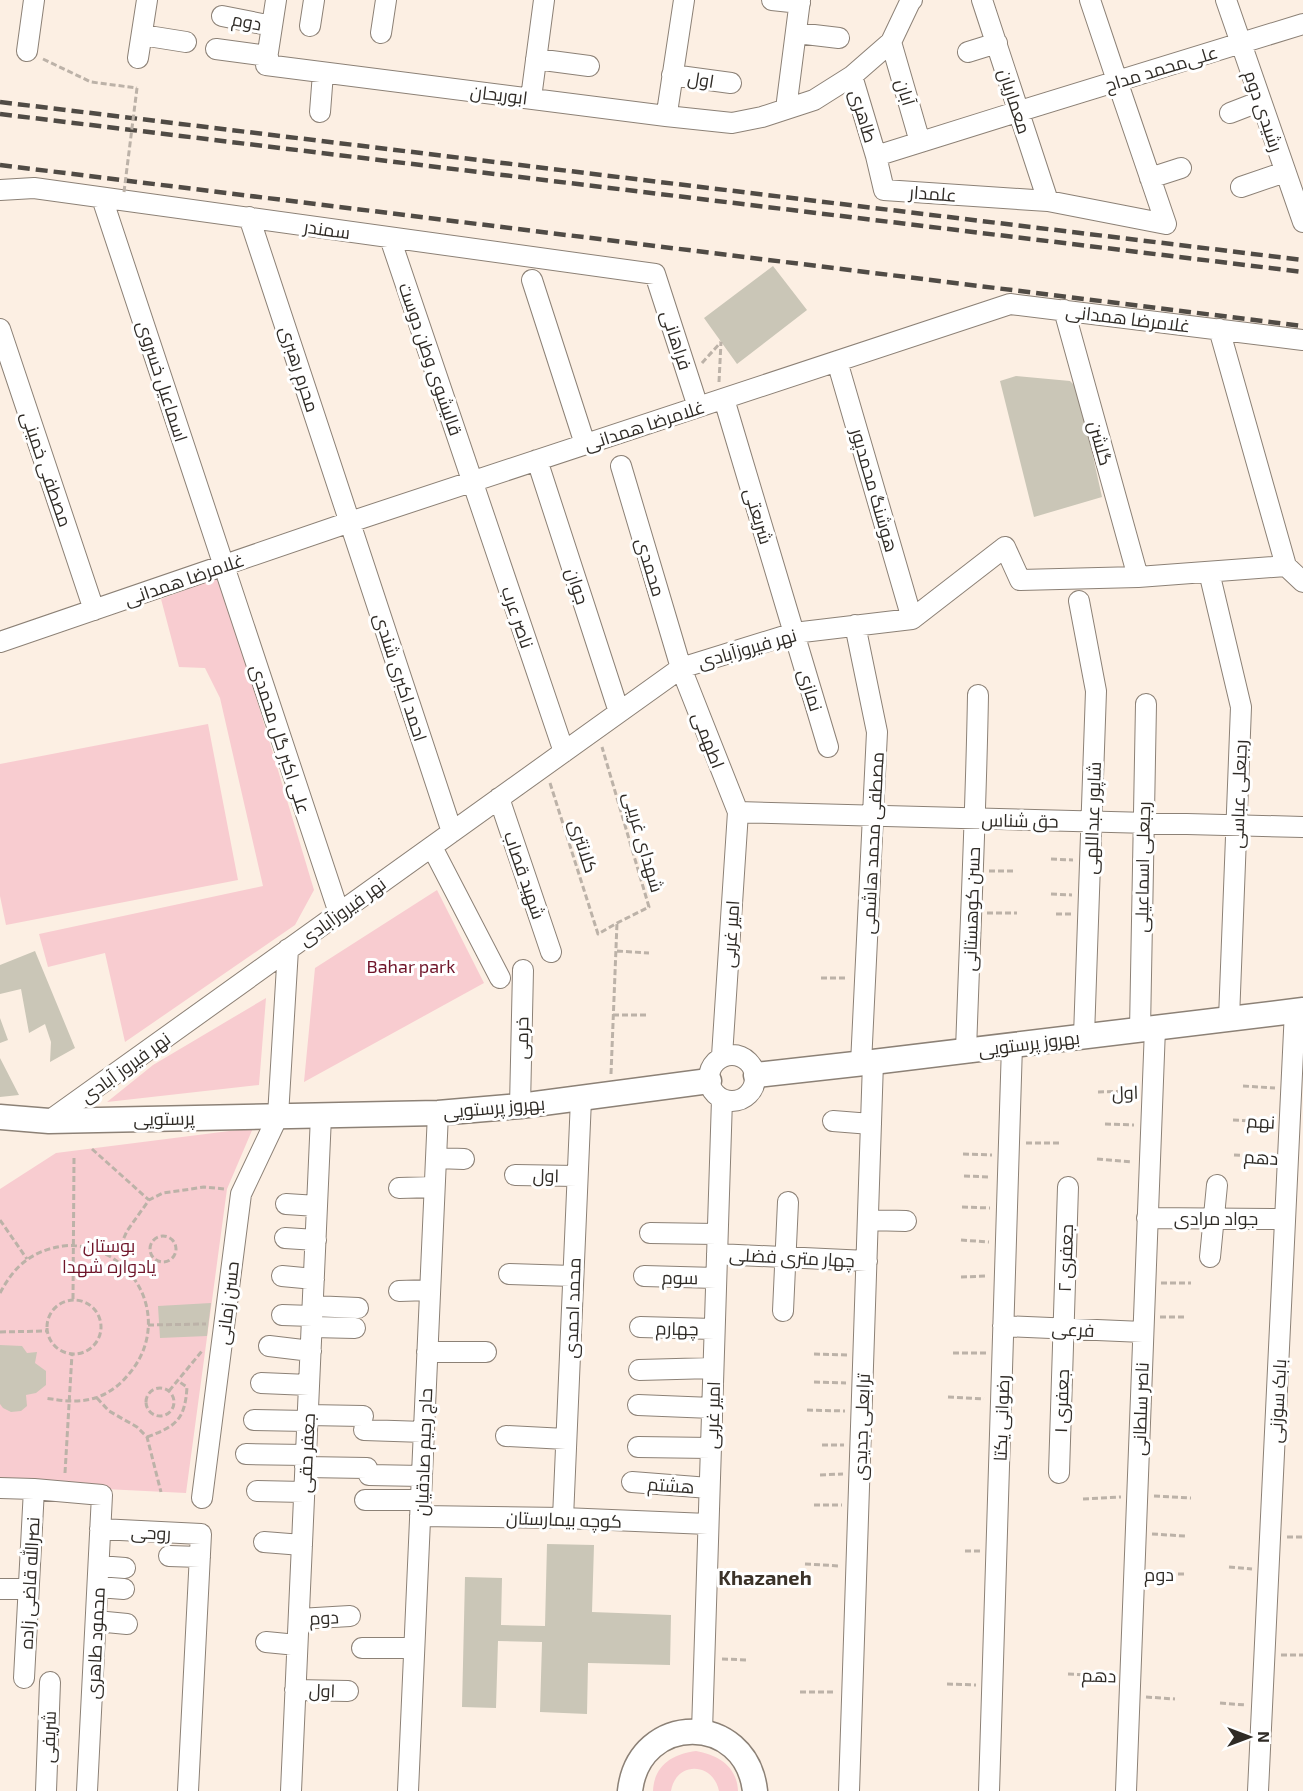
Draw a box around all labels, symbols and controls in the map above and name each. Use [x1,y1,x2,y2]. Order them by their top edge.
street label: دوم [230,7,264,37]
street label: علی‌محمد مداح [1102,40,1221,98]
street label: اول [686,66,716,93]
street label: معماریان [993,66,1036,137]
street label: رشیدی دوم [1238,67,1288,155]
street label: آبان [891,76,921,109]
street label: ابوریحان [469,80,529,109]
street label: طاهری [845,87,882,146]
street label: علمدار [907,180,957,207]
street label: سمندر [301,215,352,244]
street label: قالیشوی وطن دوست [394,280,468,439]
street label: غلامرضا همدانی [1064,299,1192,338]
street label: فراهانی [656,307,697,373]
street label: اسماعیل خسروی [132,318,193,445]
street label: محرم رهبری [274,323,324,415]
street label: غلامرضا همدانی [581,395,707,456]
street label: مصطفی خمینی [16,408,77,530]
street label: گلشن [1084,418,1118,468]
street label: هوشنگ محمدپور [845,425,903,555]
street label: شریعتی [739,485,778,547]
street label: محمدی [631,535,670,599]
street label: غلامرضا همدانی [121,548,247,611]
street label: جوان [561,565,594,607]
street label: ناصر عرب [496,583,539,651]
street label: احمد اکبری شندی [369,610,432,744]
street label: نهر فیروزآبادی [695,623,799,674]
street label: علی اکبر گل محمدی [245,661,316,817]
street label: نمازی [793,666,828,714]
street label: اطهمی [687,709,730,771]
street label: رجبعلی عباسی [1225,739,1252,849]
street label: مصطفی محمد هاشمی [856,751,889,935]
street label: شاپور عبداللهی [1079,761,1107,875]
street label: شهدای غریبی [618,789,669,895]
street label: رجبعلی اسماعیلی [1130,801,1155,933]
street label: حق شناس [981,808,1059,834]
street label: کلانتری [564,816,603,876]
street label: شهید قصاب [499,828,550,922]
street label: حسن کوهستانی [958,846,985,972]
street label: نهر فیروزآبادی [294,872,390,951]
street label: امیر غربی [717,899,744,969]
park label: Bahar park [367,955,455,977]
street label: خرمی [510,1016,533,1060]
street label: بهروز پرستویی [977,1026,1081,1062]
street label: نهر فیروز آبادی [76,1027,175,1108]
street label: اول [1111,1081,1139,1104]
street label: بهروز پرستویی [442,1092,546,1124]
street label: پرستویی [133,1106,195,1132]
street label: نهم [1246,1109,1276,1135]
street label: دهم [1243,1145,1279,1171]
street label: اول [532,1164,560,1187]
street label: جواد مرادی [1174,1207,1258,1230]
street label: جعفری ۲ [1053,1224,1078,1292]
park label: بوستان یادواره شهدا [62,1234,156,1278]
street label: چهار متری فضلی [728,1243,856,1273]
street label: محمد احمدی [559,1257,586,1359]
street label: حسن زمانی [211,1260,244,1346]
street label: سوم [661,1266,698,1290]
street label: چهارم [655,1317,699,1341]
street label: فرعی [1051,1317,1095,1342]
street label: بابک سوزنی [1264,1358,1291,1444]
street label: ناصر سلطانی [1127,1362,1154,1456]
street label: جعفری ۱ [1049,1369,1074,1433]
street label: ترابعلی جدیدی [848,1373,875,1481]
street label: رضوانی یکتا [988,1374,1015,1462]
street label: امیر غربی [700,1381,725,1449]
street label: حاج رحیم صادقیان [410,1388,438,1516]
street label: جعفر حقی [293,1413,320,1493]
street label: هشتم [647,1472,695,1500]
street label: کوچه بیمارستان [506,1506,622,1534]
street label: نصرالله قاضی زاده [15,1516,44,1650]
street label: روحی [130,1520,172,1545]
street label: دوم [1144,1563,1174,1587]
district label: Khazaneh [718,1565,812,1589]
street label: محمود طاهری [81,1586,110,1700]
street label: دوم [309,1605,340,1631]
street label: دهم [1081,1663,1117,1689]
street label: اول [308,1679,336,1702]
north arrow [1219,1707,1279,1767]
street label: شریفی [36,1711,61,1764]
text: N [1255,1731,1274,1743]

